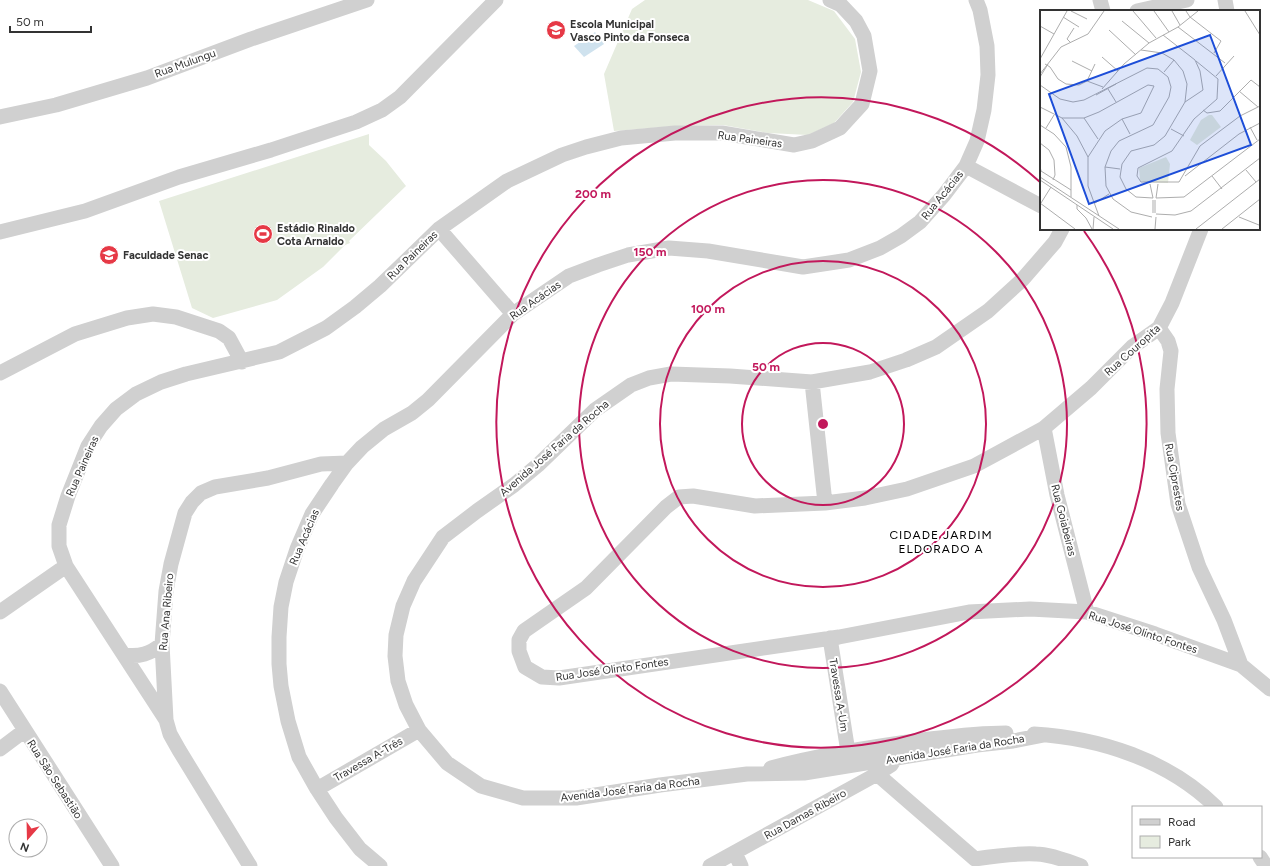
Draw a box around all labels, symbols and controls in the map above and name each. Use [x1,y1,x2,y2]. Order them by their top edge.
scale bar [10,8,91,34]
inset map [1040,10,1260,230]
text: 50 m [16,15,44,29]
place label: Escola Municipal Vasco Pinto da Fonseca [570,18,689,44]
school or university icon: Escola Municipal Vasco Pinto da Fonseca [545,19,567,41]
street label: Rua Mulungu [153,46,218,81]
street label: Rua Paineiras [717,129,783,150]
street label: Rua Acácias [919,168,966,223]
text: 200 m [575,187,611,201]
place label: Estádio Rinaldo Cota Arnaldo [277,222,356,248]
sports icon: Estádio Rinaldo Cota Arnaldo [252,223,274,245]
street label: Rua Paineiras [384,228,440,283]
school or university icon: Faculdade Senac [98,244,120,266]
text: 150 m [633,245,667,259]
place label: Faculdade Senac [123,249,208,262]
street label: Rua Acácias [507,278,563,323]
text: 100 m [691,302,725,316]
street label: Rua Couropita [1102,322,1163,379]
text: 50 m [752,360,780,374]
street label: Avenida José Faria da Rocha [497,398,611,499]
centre of rings [816,417,830,431]
street label: Rua Paineiras [63,434,102,499]
street label: Rua Ciprestes [1162,442,1187,512]
street label: Rua Goiabeiras [1048,483,1079,557]
street label: Rua Acácias [287,507,322,567]
district label: CIDADE JARDIM ELDORADO A [889,528,993,556]
street label: Rua Ana Ribeiro [157,573,176,651]
street label: Rua José Olinto Fontes [1087,609,1199,656]
street label: Rua José Olinto Fontes [555,655,669,684]
street label: Travessa A-Um [826,657,851,733]
street label: Avenida José Faria da Rocha [885,732,1025,767]
street label: Travessa A-Três [331,734,405,784]
street label: Rua São Sebastião [24,737,85,821]
street label: Avenida José Faria da Rocha [560,775,700,804]
street label: Rua Damas Ribeiro [762,786,849,842]
legend [1132,806,1262,858]
text: Road [1168,815,1196,829]
north arrow [8,818,48,858]
text: Park [1168,835,1191,849]
text: N [19,839,31,854]

